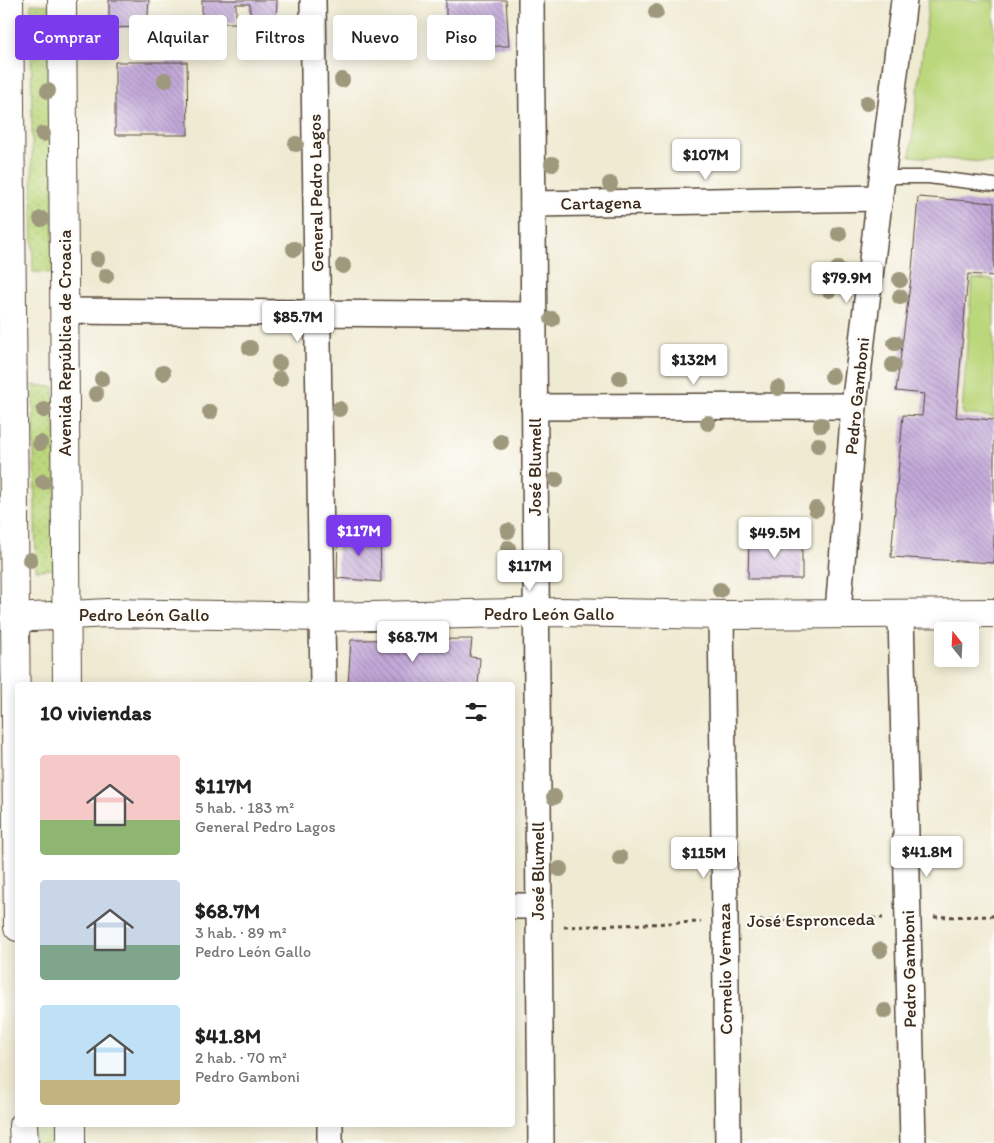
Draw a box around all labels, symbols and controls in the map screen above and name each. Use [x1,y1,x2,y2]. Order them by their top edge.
chip: Comprar [15,15,119,60]
chip: Alquilar [129,15,227,60]
chip: Filtros [237,15,323,60]
chip: Nuevo [333,15,417,60]
chip: Piso [427,15,495,60]
street label: General Pedro Lagos [304,114,328,272]
pin: $107M [671,138,741,181]
text: $107M [683,145,729,164]
street label: Cartagena [560,191,642,215]
street label: Avenida República de Croacia [54,230,76,456]
pin: $79.9M [806,262,888,304]
text: $79.9M [822,268,872,287]
pin: $85.7M [257,300,339,343]
text: $85.7M [273,307,323,326]
street label: Pedro Gamboni [840,336,874,456]
pin: $132M [659,344,729,386]
text: $132M [671,350,717,369]
street label: José Blumell [524,418,546,516]
pin: $117M [324,514,394,557]
pin: $49.5M [734,516,816,559]
text: $117M [337,521,381,540]
text: $49.5M [749,523,801,542]
pin: $117M [495,550,565,592]
text: $117M [508,556,552,575]
street label: Pedro León Gallo [484,603,614,625]
street label: Pedro León Gallo [79,604,209,626]
pin: $68.7M [372,620,454,663]
north arrow [934,622,979,668]
map controls [934,622,979,667]
text: $68.7M [388,627,438,646]
icon: filters [462,698,490,726]
text: 10 viviendas [40,700,152,725]
text: $117M [195,773,252,798]
icon: home [80,775,140,835]
text: 5 hab. · 183 m² [195,798,294,817]
text: General Pedro Lagos [195,817,336,836]
street label: José Blumell [527,822,549,920]
pin: $115M [669,836,739,879]
pin: $41.8M [886,836,968,878]
text: $41.8M [902,842,952,861]
text: $115M [682,843,726,862]
text: $68.7M [195,898,260,923]
icon: home [80,900,140,960]
street label: Cornelio Vernaza [713,902,737,1035]
street label: José Espronceda [747,908,876,932]
street label: Pedro Gamboni [897,910,921,1028]
text: 3 hab. · 89 m² [195,923,287,942]
text: Pedro León Gallo [195,942,311,961]
text: $41.8M [195,1023,261,1048]
icon: home [80,1025,140,1085]
text: 2 hab. · 70 m² [195,1048,287,1067]
text: Pedro Gamboni [195,1067,300,1086]

